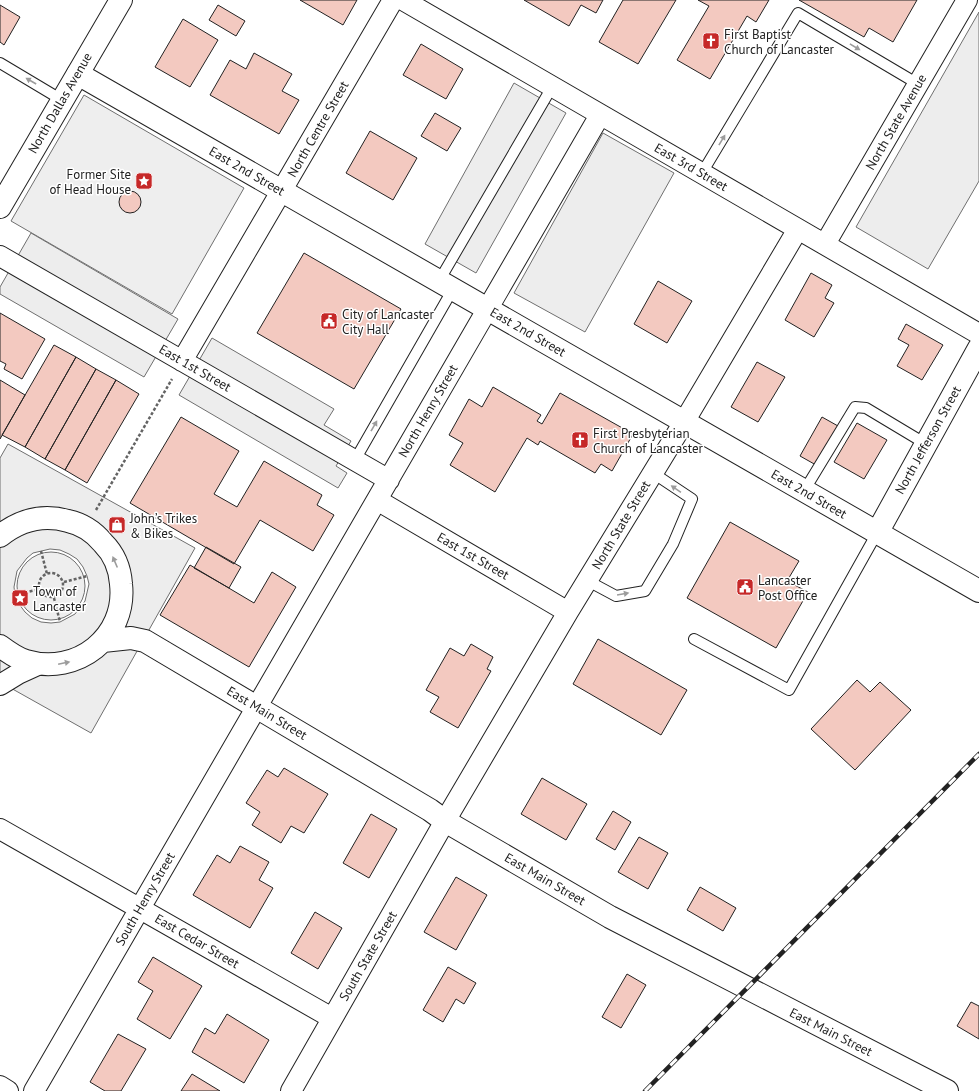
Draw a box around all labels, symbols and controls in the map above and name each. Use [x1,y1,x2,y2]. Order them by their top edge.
place label: First Baptist Church of Lancaster [724,26,835,58]
church icon: First Baptist Church of Lancaster [701,31,721,51]
one-way arrow [849,44,861,51]
street label: North Dallas Avenue [24,50,96,156]
street label: North State Avenue [862,71,930,173]
street label: North Centre Street [284,77,353,180]
one-way arrow [25,78,37,85]
one-way arrow [718,135,726,145]
street label: East 3rd Street [651,139,731,195]
street label: East 2nd Street [206,142,288,200]
place label: Former Site of Head House [50,166,131,198]
place icon: Former Site of Head House [134,171,154,191]
street label: East 2nd Street [487,303,569,361]
place label: City of Lancaster City Hall [342,306,434,338]
public building icon: City of Lancaster City Hall [319,311,339,331]
street label: East 1st Street [156,341,235,396]
street label: North Henry Street [394,361,462,461]
street label: North Jefferson Street [891,382,965,497]
one-way arrow [371,421,378,432]
place label: First Presbyterian Church of Lancaster [593,425,704,457]
church icon: First Presbyterian Church of Lancaster [570,430,590,450]
street label: East 2nd Street [768,465,850,523]
street label: North State Street [588,477,655,573]
one-way arrow [671,485,682,493]
place label: John’s Trikes & Bikes [129,510,197,542]
shop icon: John’s Trikes & Bikes [107,515,127,535]
street label: East 1st Street [434,529,513,584]
one-way arrow [112,556,118,568]
place label: Lancaster Post Office [758,572,817,604]
public building icon: Lancaster Post Office [735,577,755,597]
place label: Town of Lancaster [33,583,87,615]
place icon: Town of Lancaster [10,588,30,608]
one-way arrow [617,591,629,597]
one-way arrow [57,659,70,665]
street label: East Main Street [224,682,311,744]
street label: South Henry Street [111,849,179,949]
street label: East Main Street [501,849,589,909]
street label: South State Street [335,907,401,1004]
street label: East Cedar Street [152,910,243,972]
street label: East Main Street [787,1004,876,1060]

